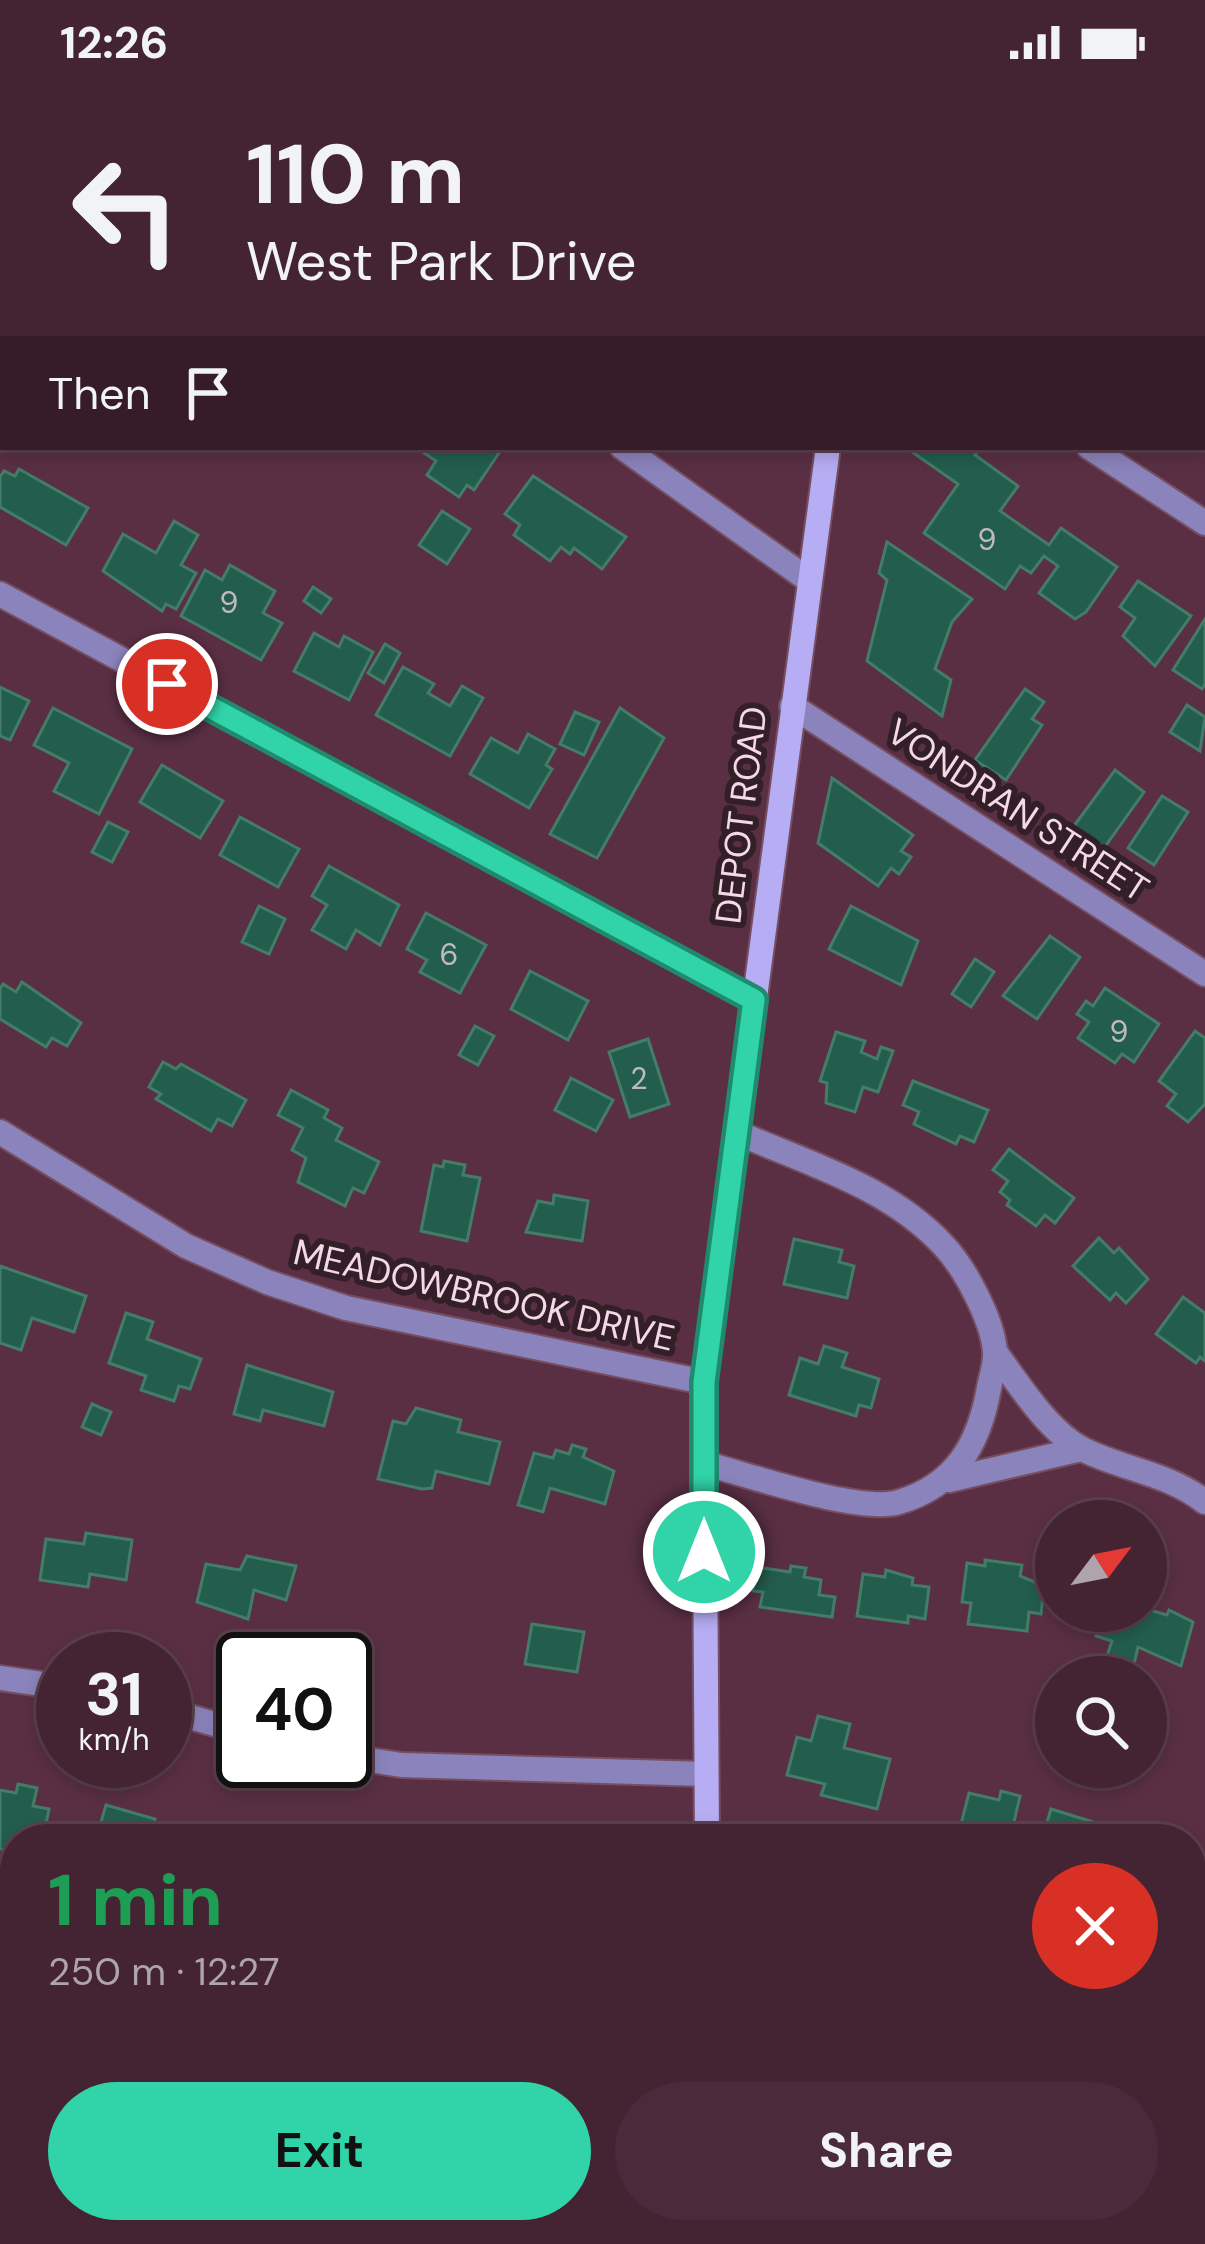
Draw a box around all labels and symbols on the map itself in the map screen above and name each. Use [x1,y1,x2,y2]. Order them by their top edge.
house number: 9 [978,520,996,559]
house number: 9 [220,583,238,622]
pin [116,633,218,735]
street label: DEPOT ROAD [704,704,778,926]
street label: VONDRAN STREET [878,708,1158,912]
house number: 6 [440,935,458,974]
house number: 9 [1110,1012,1128,1051]
house number: 2 [630,1059,648,1098]
street label: MEADOWBROOK DRIVE [289,1228,679,1362]
position arrow [641,1489,767,1615]
north arrow [1035,1500,1167,1632]
speed limit sign: 40 [216,1632,372,1788]

